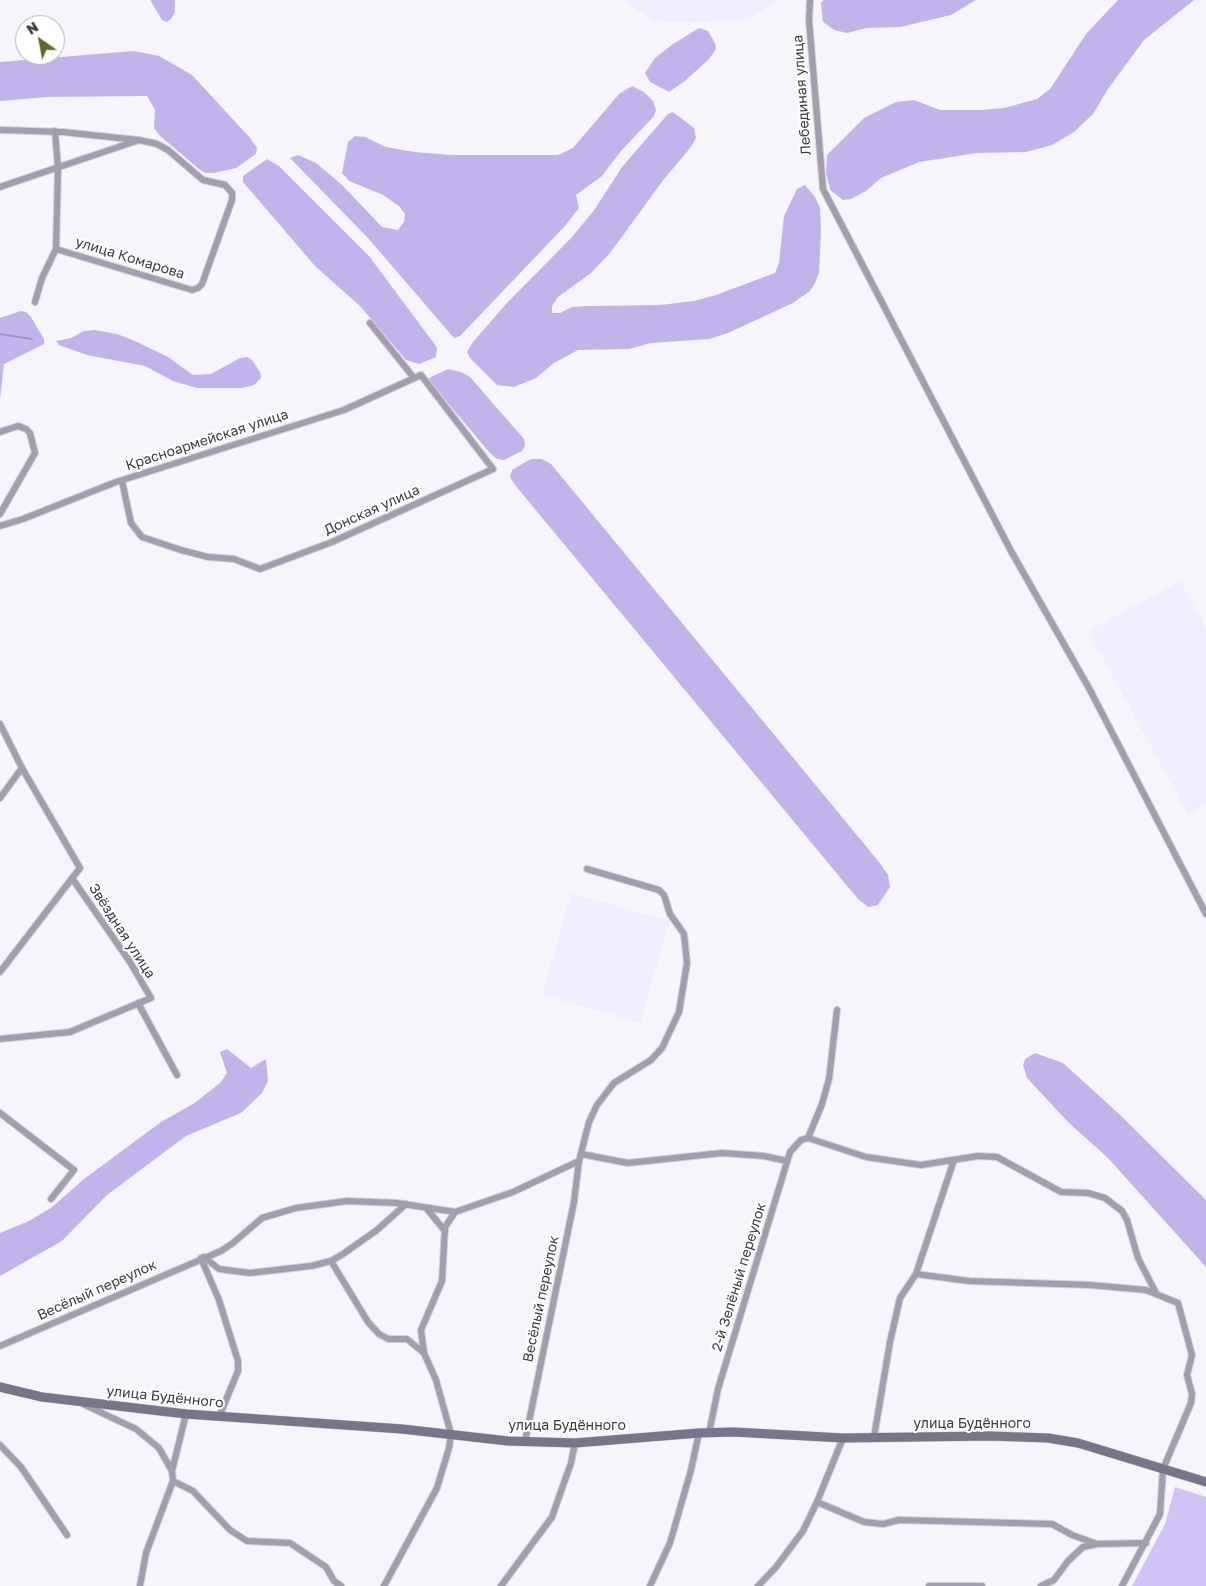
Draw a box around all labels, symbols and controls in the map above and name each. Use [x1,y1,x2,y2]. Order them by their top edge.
north arrow [15,15,65,65]
text: N [23,18,41,38]
street label: Лебединая улица [789,34,815,156]
street label: улица Комарова [73,233,187,283]
street label: Красноармейская улица [124,406,290,474]
street label: Донская улица [322,481,422,539]
street label: Звёздная улица [85,880,159,982]
street label: 2-й Зелёный переулок [708,1201,770,1353]
street label: Весёлый переулок [519,1234,563,1364]
street label: Весёлый переулок [35,1256,159,1324]
street label: улица Будённого [106,1382,224,1412]
street label: улица Будённого [913,1416,1031,1432]
street label: улица Будённого [508,1418,626,1434]

